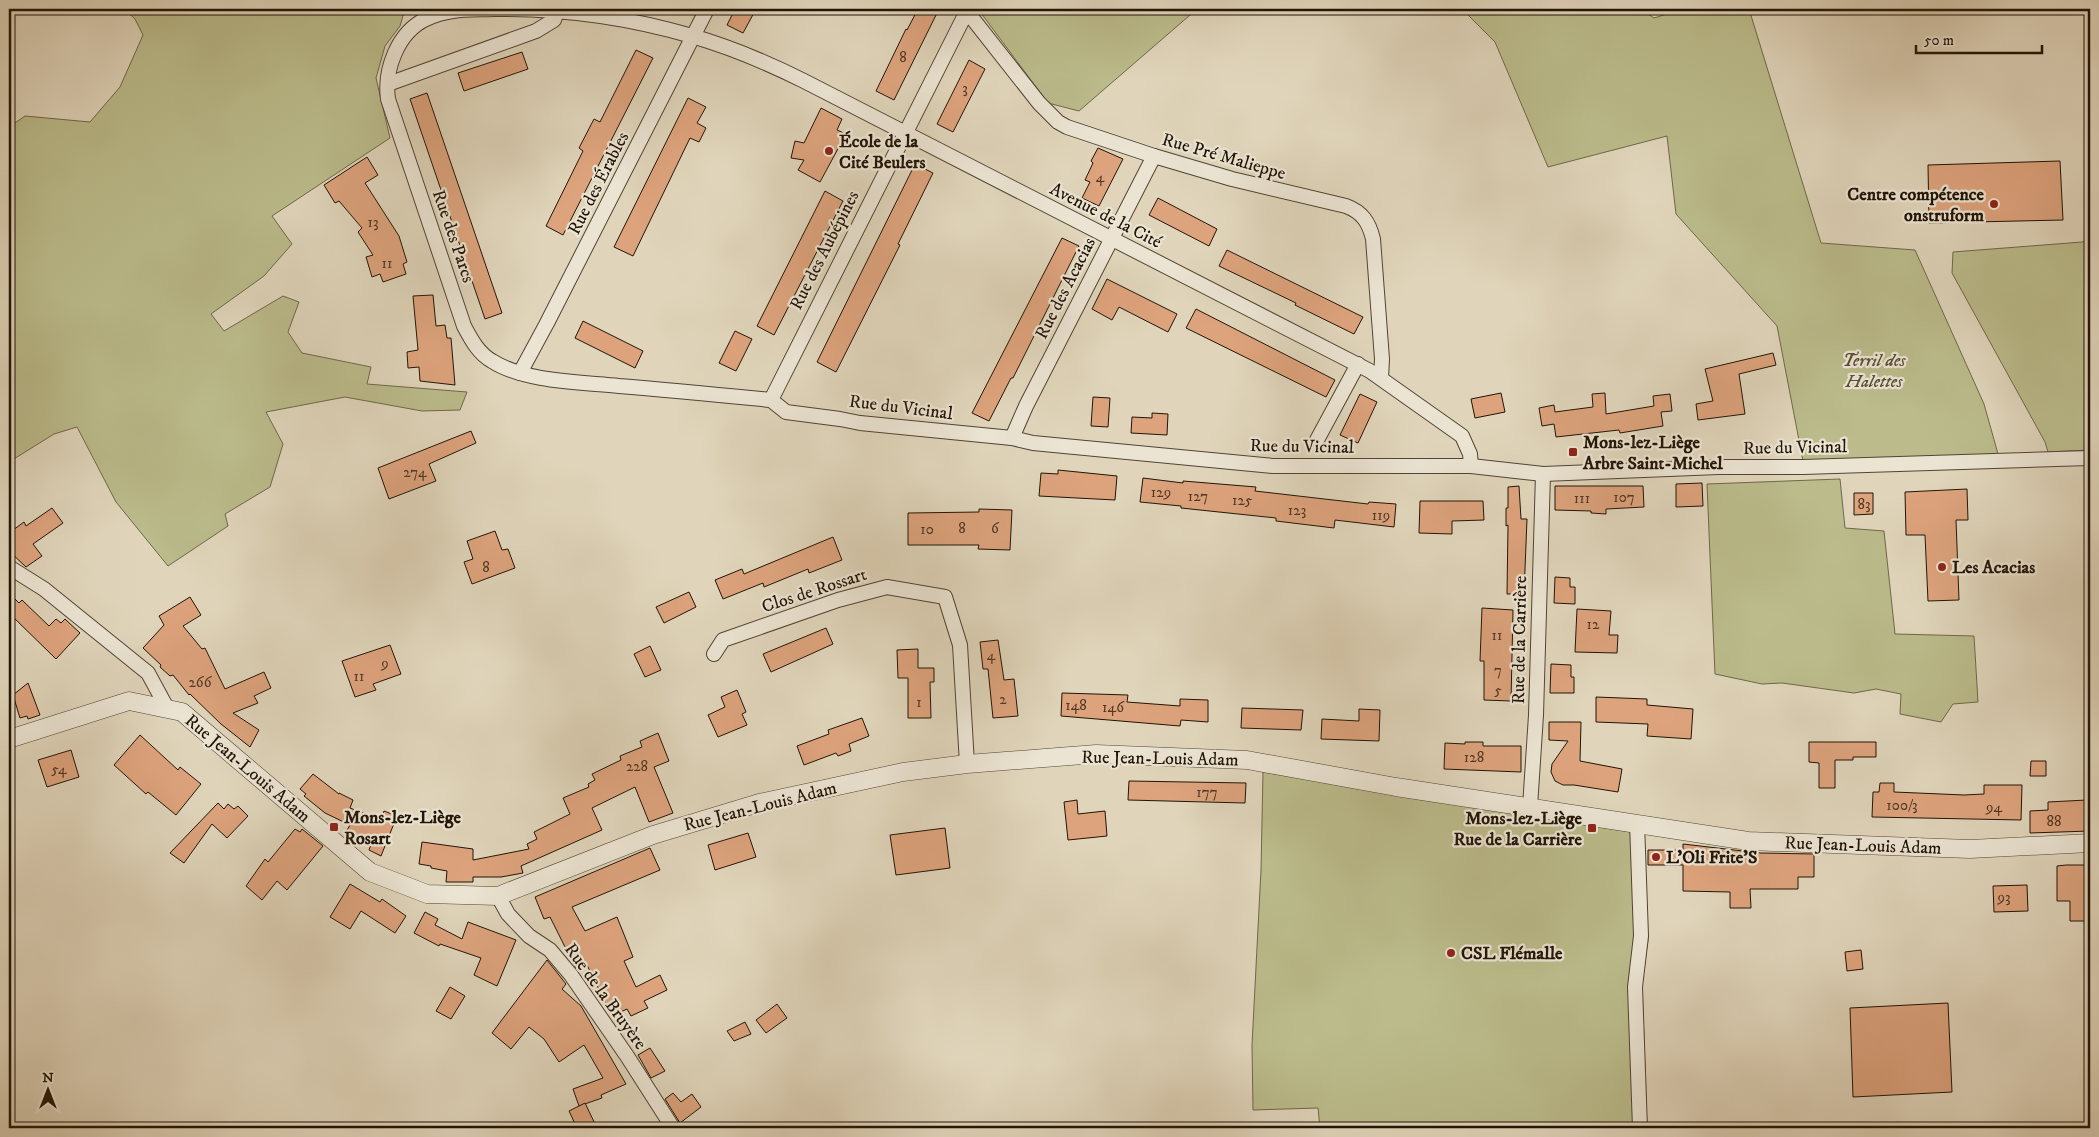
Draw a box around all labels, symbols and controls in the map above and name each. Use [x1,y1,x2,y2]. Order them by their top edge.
scale bar [1916,22,2043,54]
text: 50 m [1924,31,1954,50]
house number: 8 [899,48,907,67]
house number: 3 [962,79,968,98]
street label: Rue des Érables [564,128,634,239]
street label: Rue Pré Malieppe [1159,129,1288,185]
place label: École de la Cité Beulers [839,130,926,174]
marker: École de la Cité Beulers [823,145,835,157]
house number: 4 [1096,168,1105,187]
street label: Avenue de la Cité [1046,178,1166,254]
place label: Centre compétence onstruform [1847,184,1985,227]
street label: Rue des Parcs [427,187,479,286]
street label: Rue des Aubépines [785,187,864,314]
marker: Centre compétence onstruform [1988,198,2000,210]
house number: 13 [367,213,379,232]
street label: Rue des Acacias [1031,234,1101,343]
house number: 11 [381,254,393,273]
park label: Terril des Halettes [1842,350,1906,393]
street label: Rue du Vicinal [848,391,955,425]
place label: Mons-lez-Liège Arbre Saint-Michel [1582,432,1723,475]
street label: Rue du Vicinal [1250,435,1355,459]
street label: Rue du Vicinal [1743,436,1848,460]
marker: Mons-lez-Liège Arbre Saint-Michel [1567,446,1579,458]
house number: 274 [403,463,427,482]
house number: 129 [1151,483,1171,502]
house number: 127 [1188,487,1208,506]
house number: 107 [1613,488,1635,507]
house number: 111 [1574,489,1590,508]
house number: 125 [1232,491,1253,510]
house number: 83 [1857,495,1871,514]
house number: 123 [1288,501,1306,520]
house number: 119 [1372,506,1390,525]
house number: 8 [958,519,966,538]
house number: 6 [991,519,1000,538]
house number: 10 [920,520,934,539]
place label: Les Acacias [1952,557,2035,579]
house number: 8 [482,558,490,577]
marker: Les Acacias [1936,561,1948,573]
street label: Clos de Rossart [759,564,870,618]
street label: Rue de la Carrière [1508,576,1532,704]
house number: 12 [1587,615,1600,634]
house number: 11 [1491,626,1503,645]
house number: 4 [987,646,996,665]
house number: 9 [380,654,389,673]
house number: 7 [1494,661,1502,680]
house number: 11 [353,667,365,686]
house number: 266 [189,673,213,692]
house number: 5 [1494,681,1502,700]
house number: 2 [999,690,1007,709]
house number: 1 [916,693,922,712]
house number: 148 [1065,696,1087,715]
house number: 146 [1102,698,1125,717]
street label: Rue Jean-Louis Adam [180,710,315,828]
street label: Rue Jean-Louis Adam [1081,747,1239,771]
house number: 128 [1464,748,1484,767]
house number: 228 [626,757,648,776]
house number: 54 [51,760,67,779]
street label: Rue Jean-Louis Adam [681,777,839,837]
house number: 177 [1196,783,1218,802]
house number: 100/3 [1886,796,1918,815]
house number: 94 [1985,798,2002,817]
place label: Mons-lez-Liège Rosart [344,807,461,850]
place label: Mons-lez-Liège Rue de la Carrière [1454,808,1583,851]
house number: 88 [2046,812,2062,831]
marker: Mons-lez-Liège Rosart [328,821,340,833]
marker: Mons-lez-Liège Rue de la Carrière [1586,822,1598,834]
street label: Rue Jean-Louis Adam [1784,832,1942,860]
place label: L’Oli Frite’S [1666,847,1757,869]
marker: L’Oli Frite’S [1650,851,1662,863]
house number: 93 [1996,888,2011,907]
street label: Rue de la Bruyère [559,939,651,1054]
place label: CSL Flémalle [1461,943,1563,965]
marker: CSL Flémalle [1445,947,1457,959]
north arrow [22,1064,72,1114]
text: N [42,1069,54,1087]

